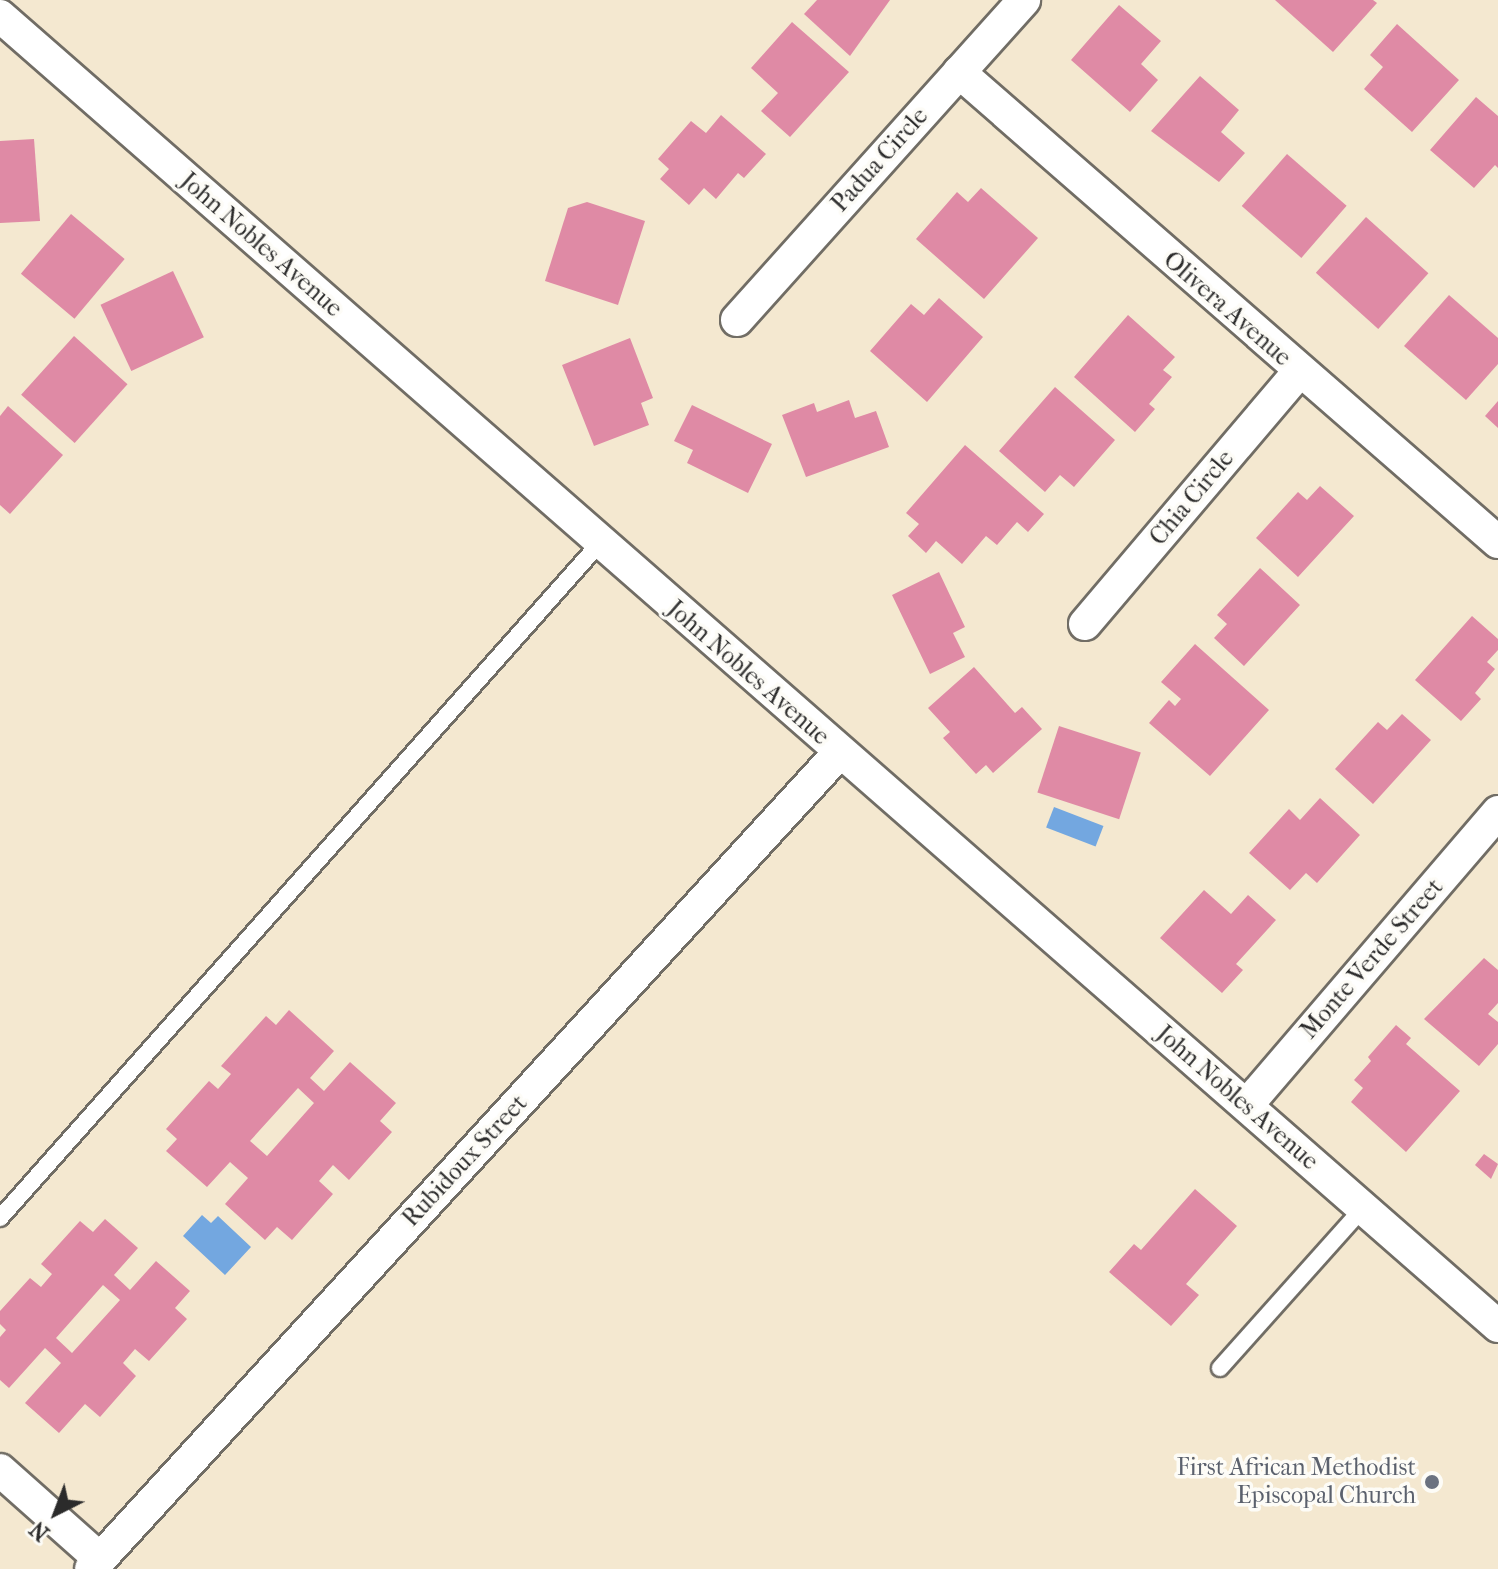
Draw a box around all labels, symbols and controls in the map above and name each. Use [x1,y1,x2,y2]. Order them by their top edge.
street label: Padua Circle [826,102,934,218]
street label: John Nobles Avenue [174,167,348,323]
street label: Olivera Avenue [1157,246,1297,372]
street label: Chia Circle [1144,445,1240,551]
street label: John Nobles Avenue [661,595,835,751]
street label: Monte Verde Street [1295,873,1449,1045]
street label: John Nobles Avenue [1150,1020,1324,1176]
street label: Rubidoux Street [397,1089,533,1233]
place label: First African Methodist Episcopal Church [1177,1454,1416,1510]
north arrow [16,1473,96,1553]
marker: First African Methodist Episcopal Church [1423,1473,1441,1491]
text: N [25,1516,55,1546]

